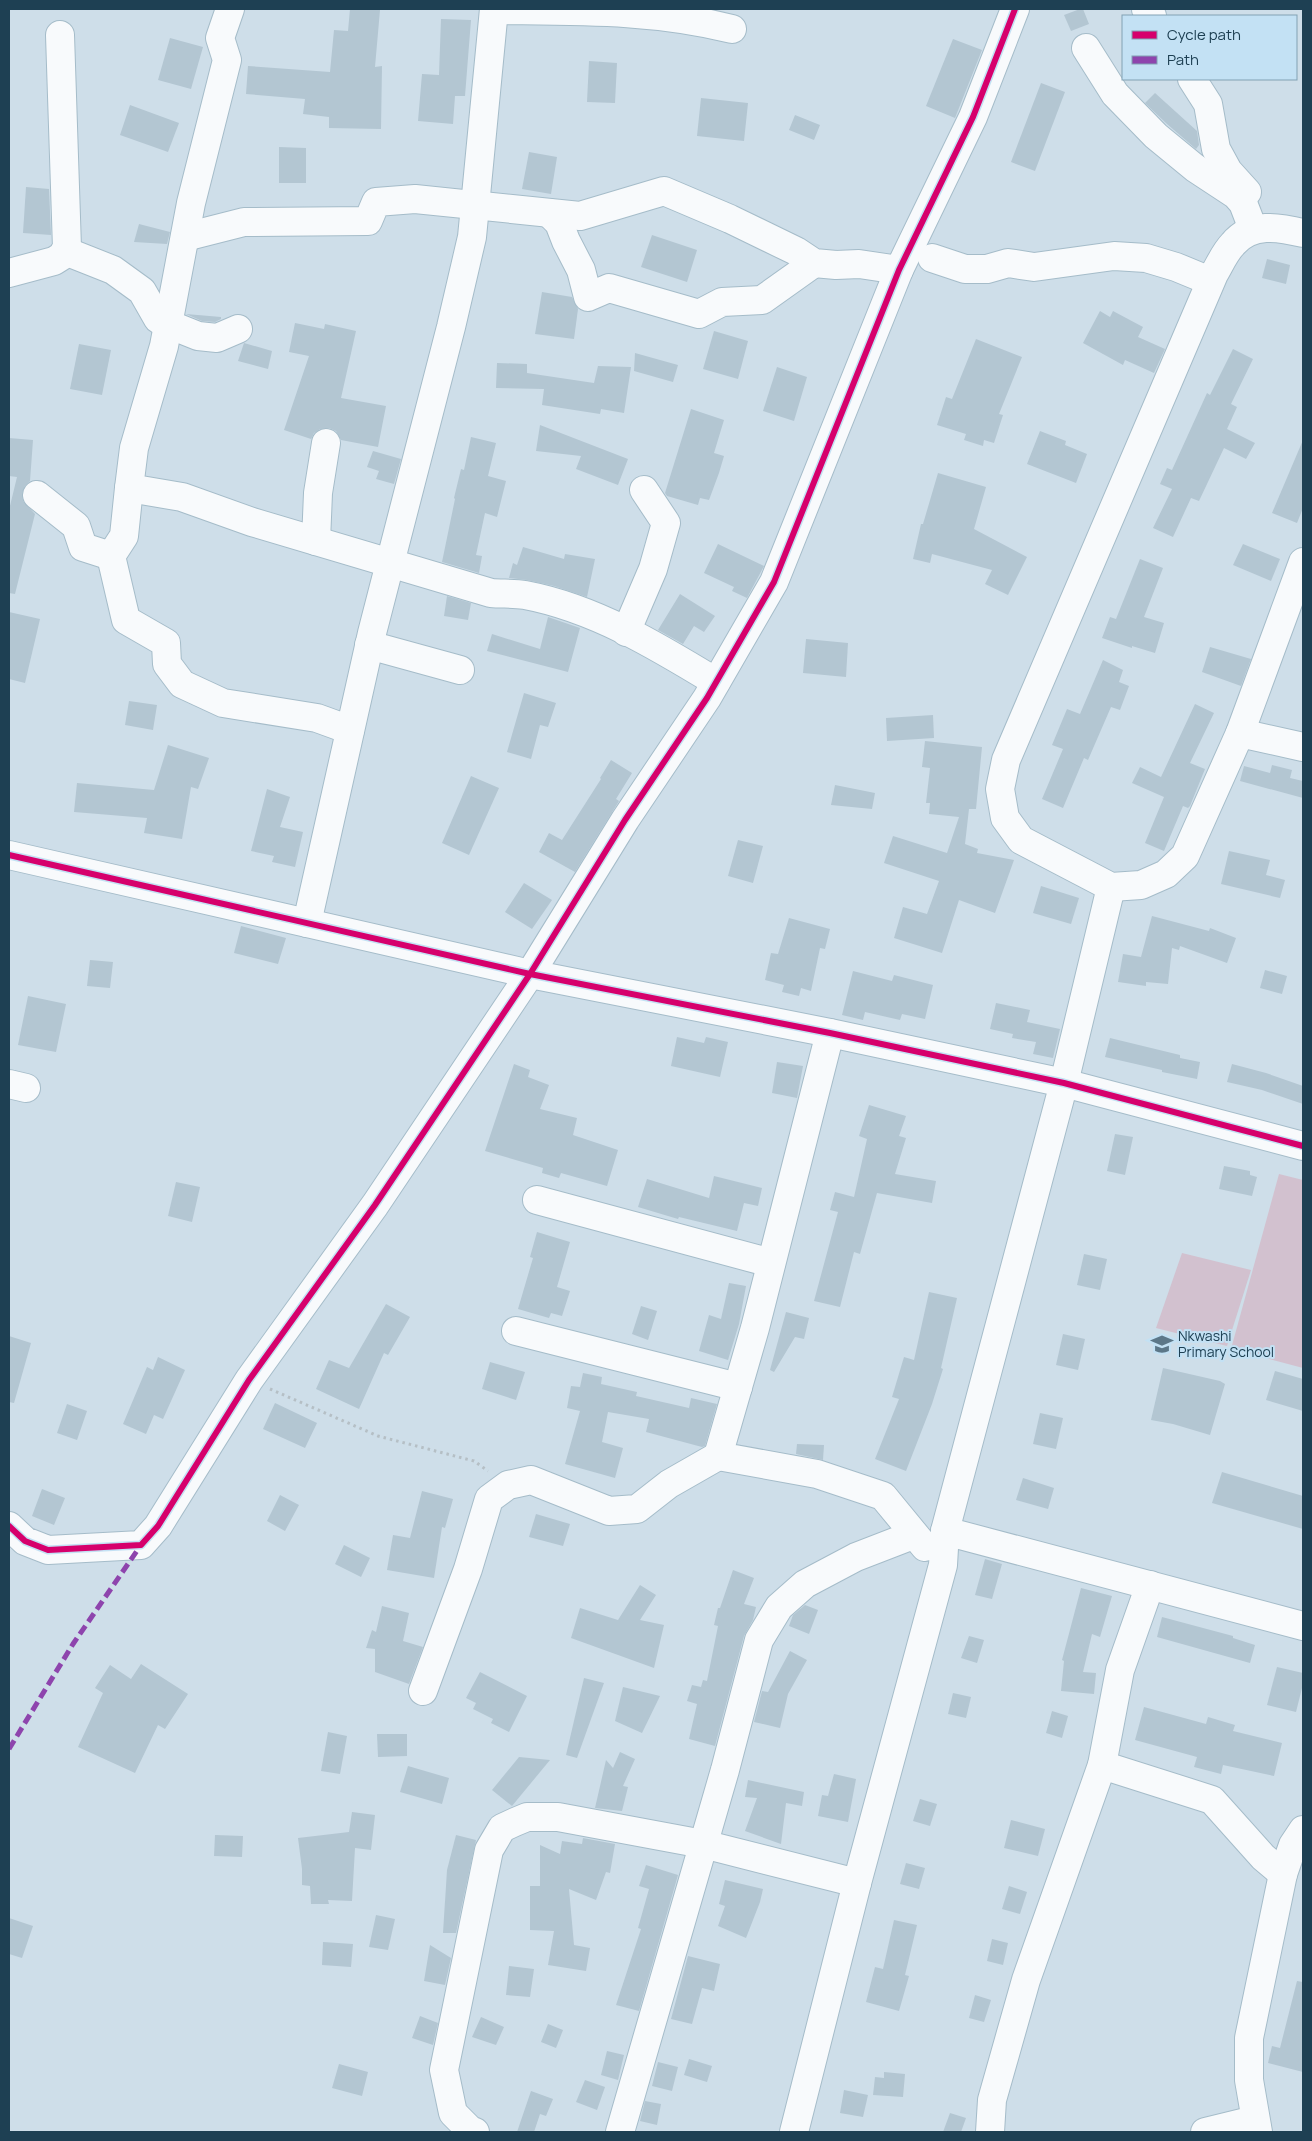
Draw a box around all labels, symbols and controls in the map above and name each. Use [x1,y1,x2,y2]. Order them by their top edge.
legend [1122,15,1297,80]
text: Cycle path [1167,24,1241,45]
text: Path [1167,49,1199,70]
place label: Nkwashi Primary School [1178,1326,1274,1361]
school or university icon: Nkwashi Primary School [1149,1331,1175,1357]

